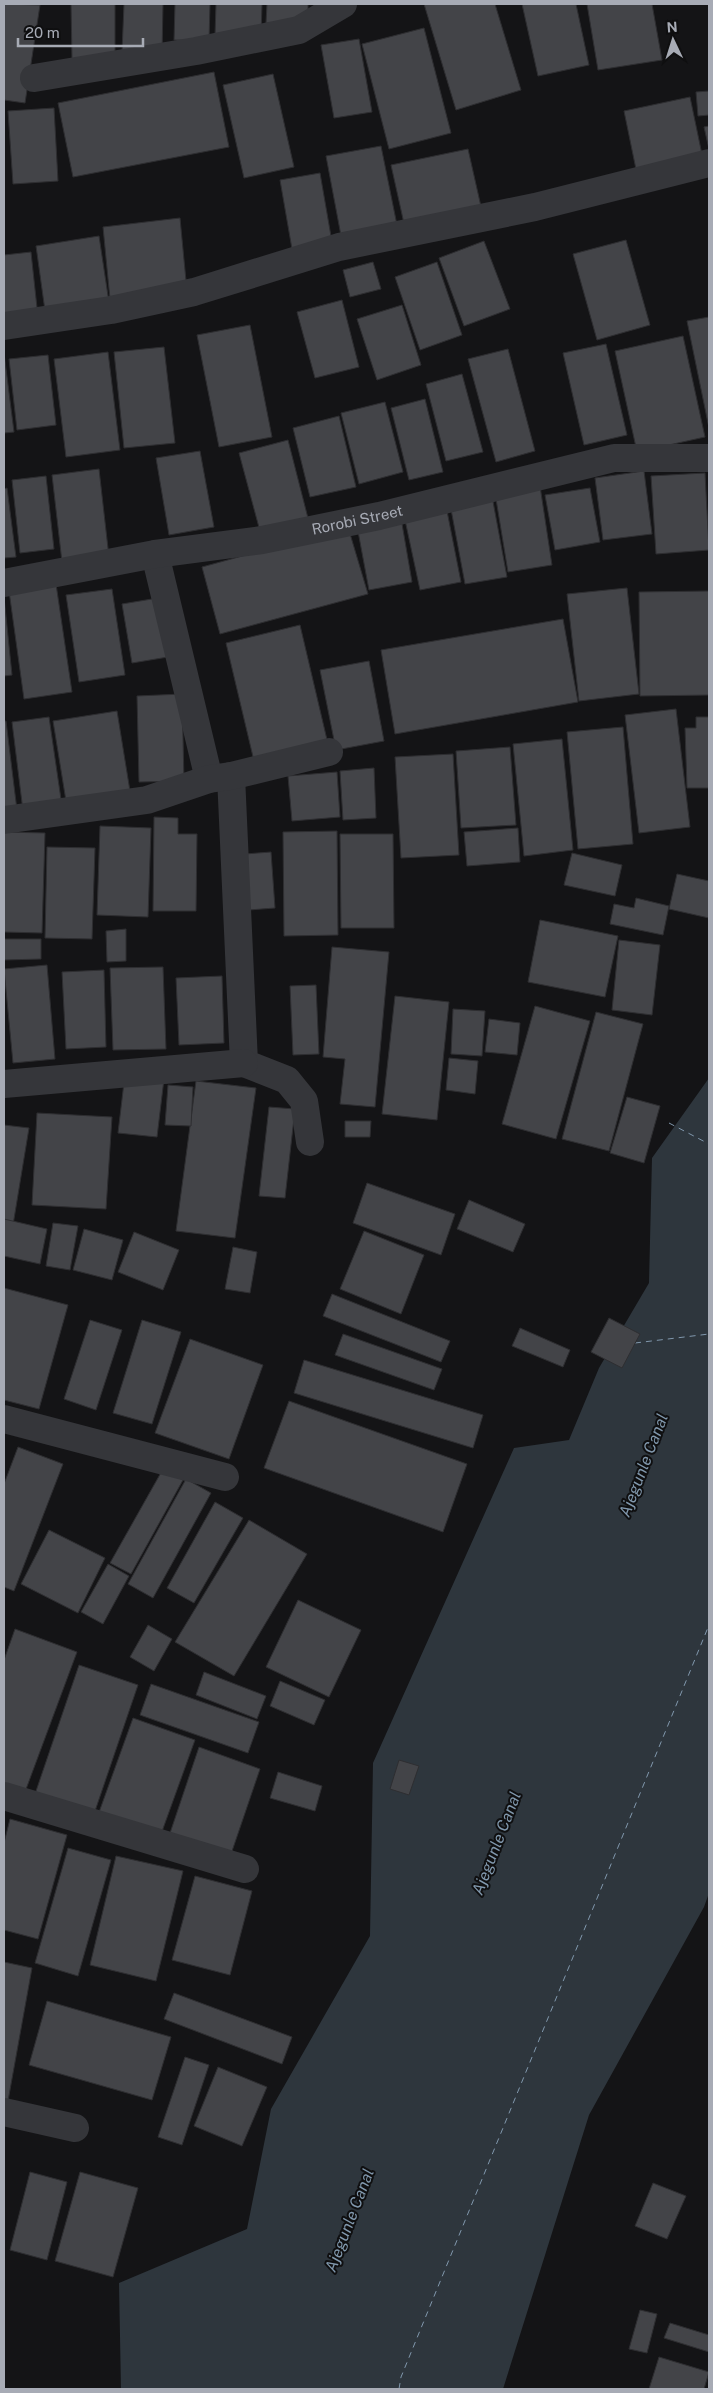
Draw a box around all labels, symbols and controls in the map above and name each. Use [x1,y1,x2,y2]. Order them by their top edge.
scale bar [18,15,142,47]
north arrow [648,15,698,65]
text: N [666,19,678,35]
text: 20 m [25,24,60,41]
street label: Rorobi Street [310,501,405,538]
water label: Ajegunle Canal [615,1411,672,1519]
water label: Ajegunle Canal [468,1789,525,1897]
water label: Ajegunle Canal [321,2166,378,2274]

